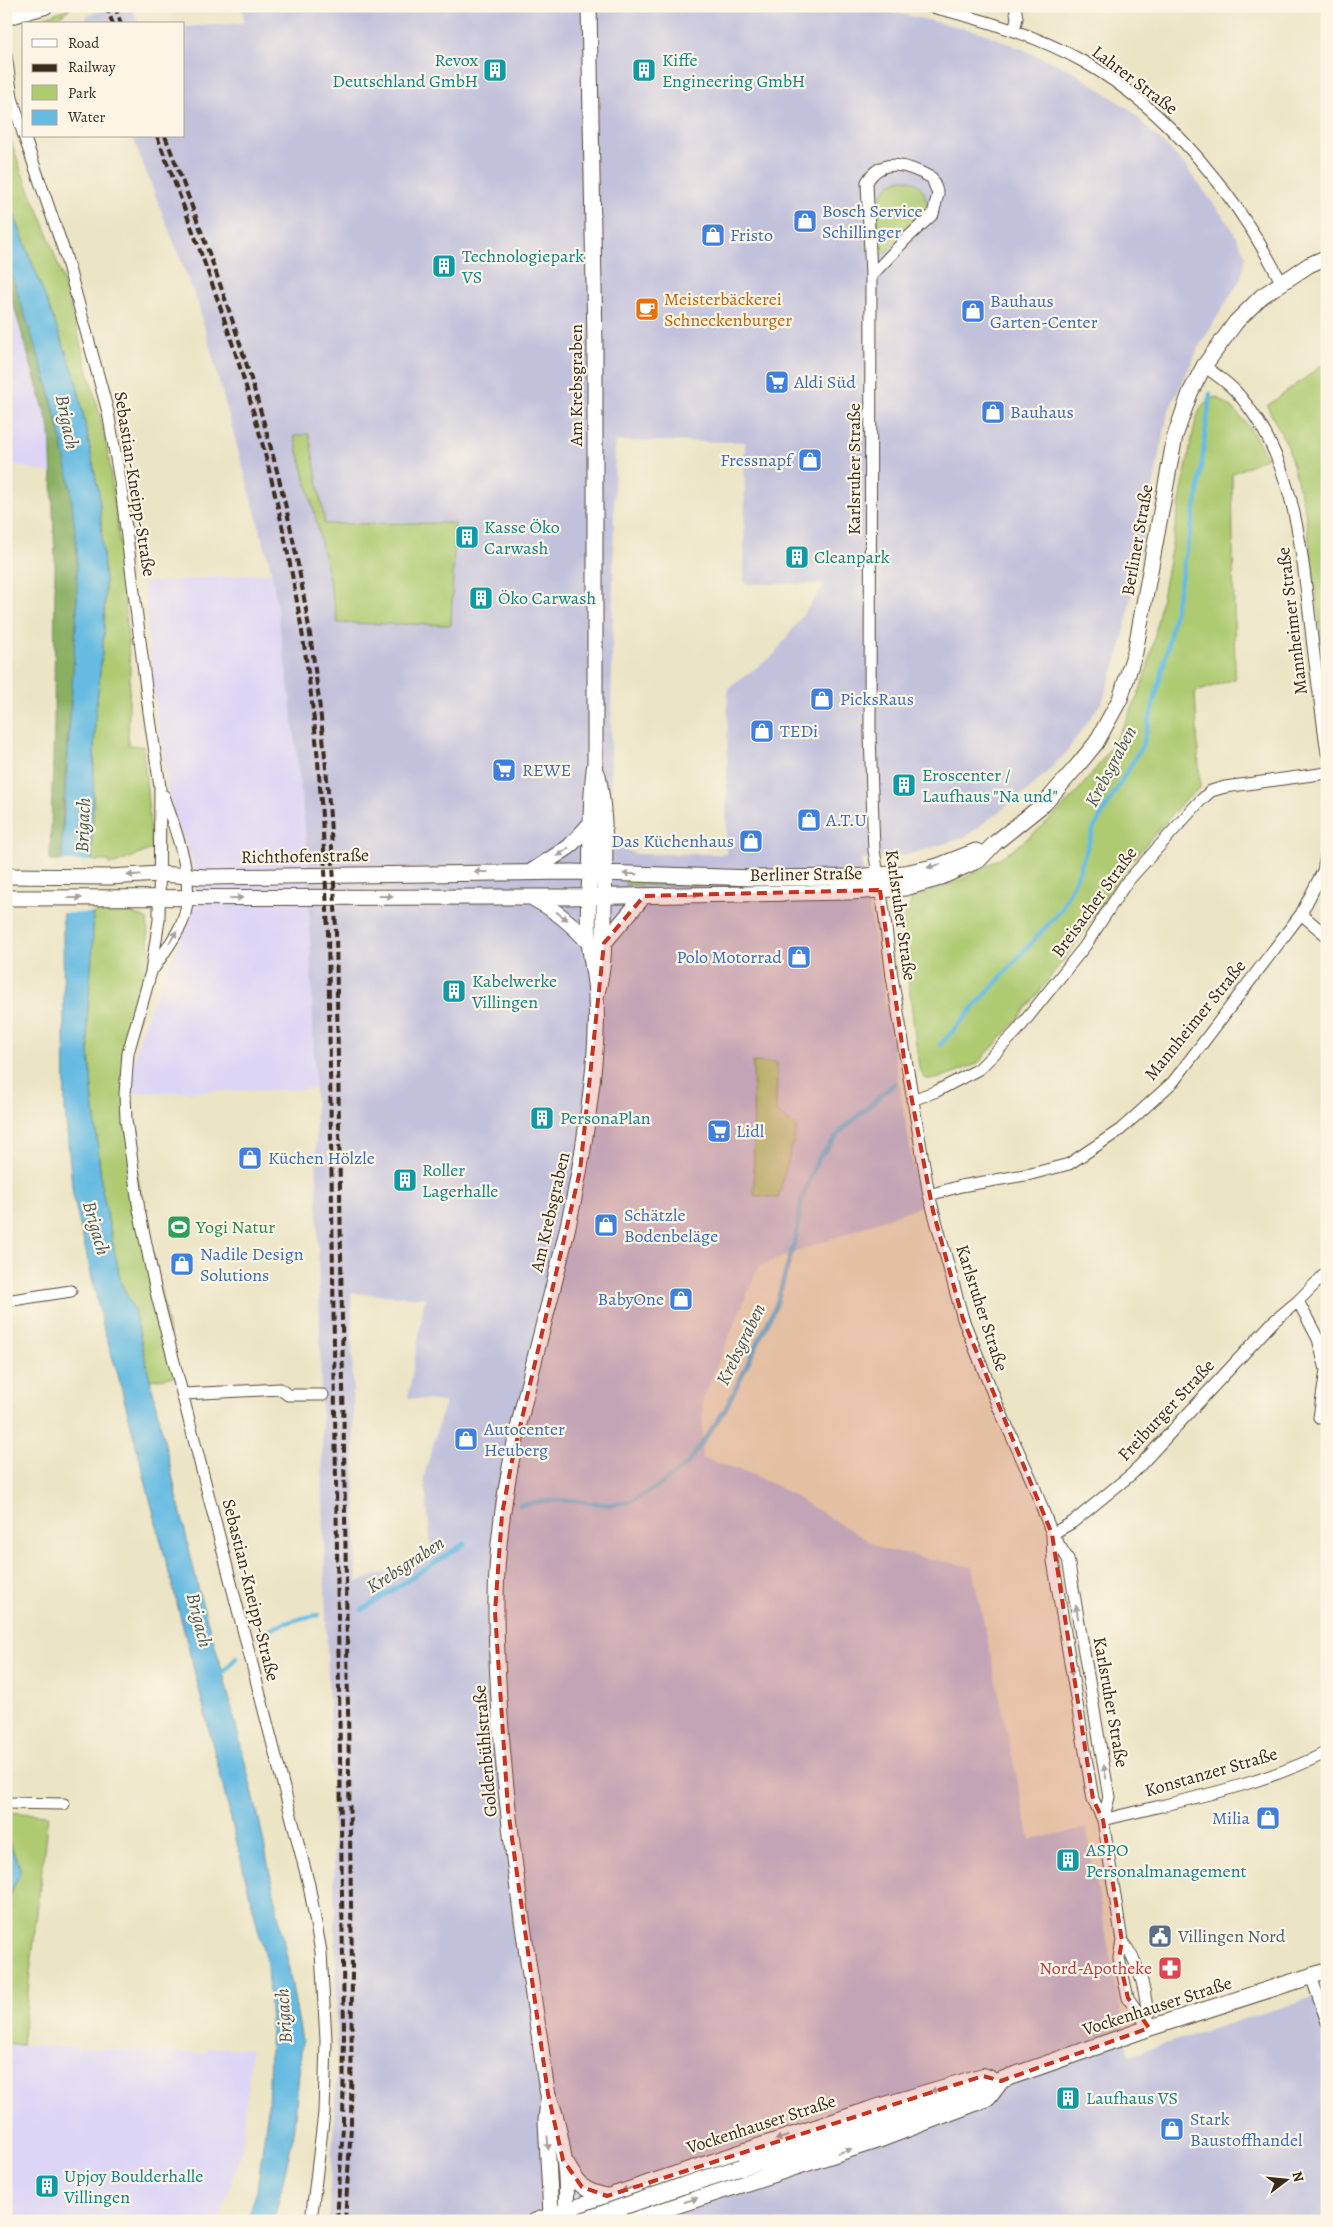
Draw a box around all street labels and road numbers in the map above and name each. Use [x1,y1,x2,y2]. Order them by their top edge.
street label: Lahrer Straße [1087,40,1183,120]
street label: Am Krebsgraben [564,324,588,447]
street label: Sebastian-Kneipp-Straße [109,390,161,578]
street label: Karlsruher Straße [842,403,866,535]
street label: Berliner Straße [1115,482,1159,598]
street label: Mannheimer Straße [1271,546,1313,696]
street label: Breisacher Straße [1046,842,1142,962]
street label: Richthofenstraße [241,843,369,869]
street label: Karlsruher Straße [880,848,922,982]
street label: Berliner Straße [749,861,863,887]
street label: Mannheimer Straße [1139,955,1251,1085]
street label: Am Krebsgraben [524,1150,575,1275]
street label: Karlsruher Straße [950,1241,1014,1375]
street label: Freiburger Straße [1112,1354,1220,1466]
street label: Sebastian-Kneipp-Straße [217,1496,285,1684]
street label: Karlsruher Straße [1088,1635,1134,1769]
street label: Goldenbühlstraße [467,1684,503,1818]
street label: Konstanzer Straße [1142,1742,1280,1802]
street label: Vockenhauser Straße [1078,1971,1235,2042]
street label: Vockenhauser Straße [682,2089,839,2160]

